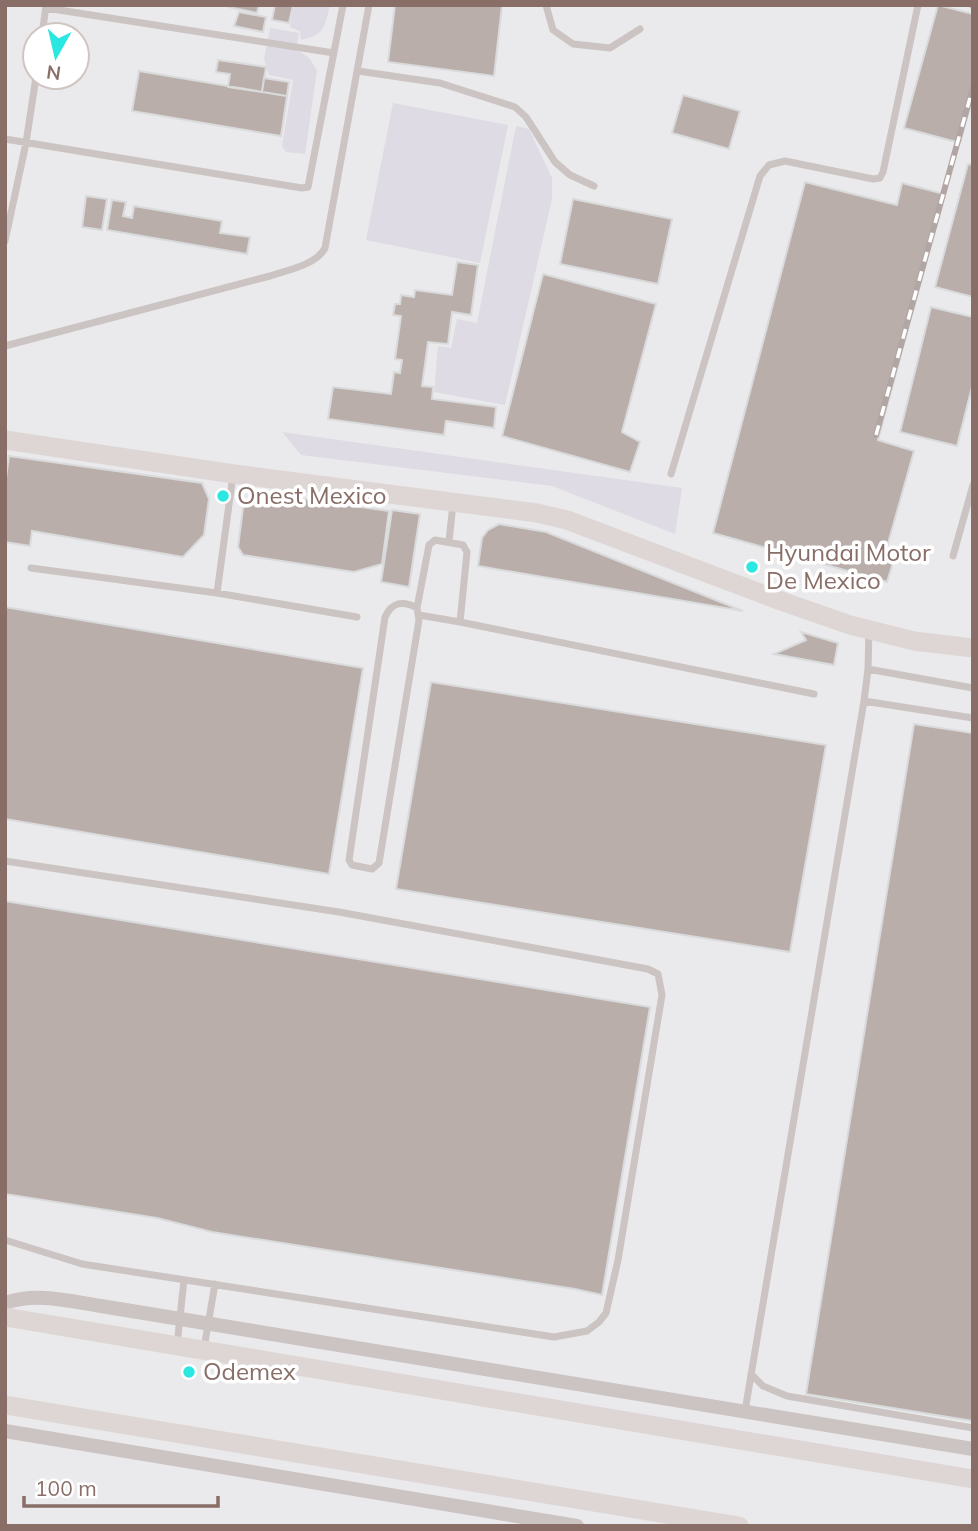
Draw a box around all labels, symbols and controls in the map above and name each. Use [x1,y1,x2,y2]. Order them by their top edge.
north arrow [21,21,91,91]
text: N [45,60,62,86]
place label: Onest Mexico [237,480,387,510]
marker: Onest Mexico [215,488,231,504]
place label: Hyundai Motor De Mexico [766,537,931,595]
marker: Hyundai Motor De Mexico [744,559,760,575]
place label: Odemex [203,1356,296,1386]
marker: Odemex [181,1364,197,1380]
scale bar [24,1464,219,1508]
text: 100 m [35,1475,97,1501]

